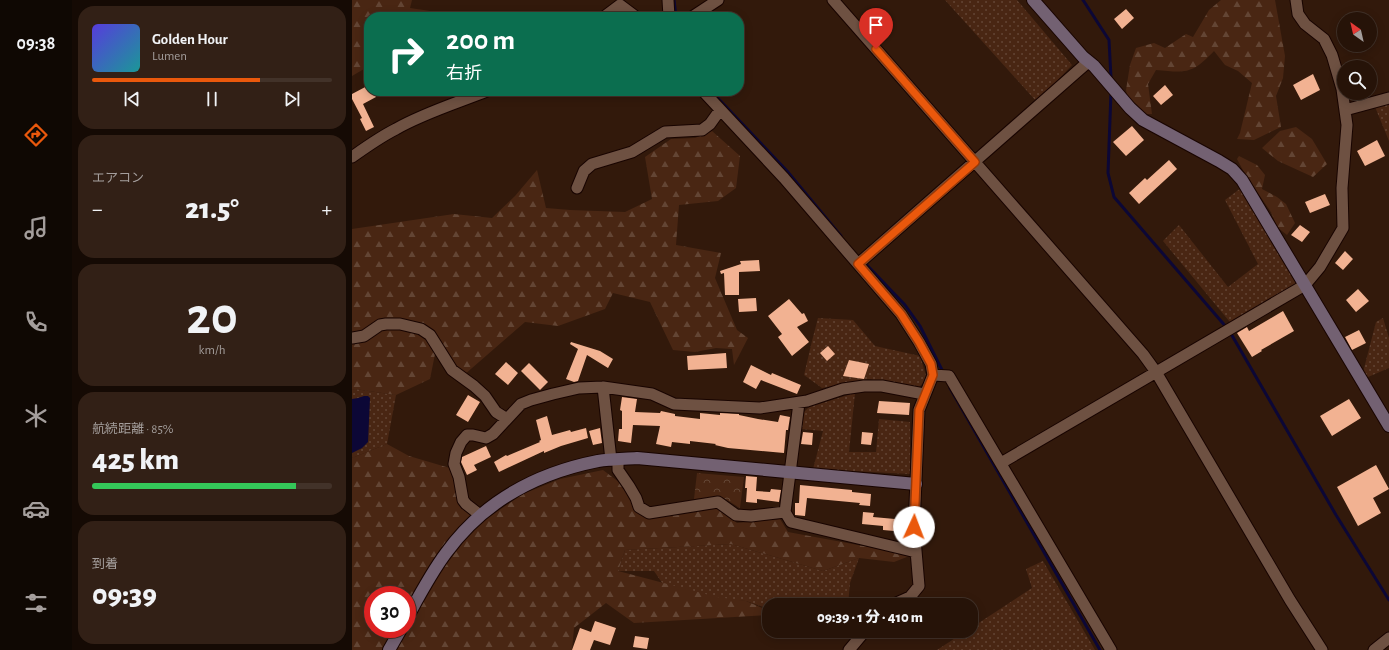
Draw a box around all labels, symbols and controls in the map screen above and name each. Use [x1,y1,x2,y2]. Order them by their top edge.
pin [859,8,893,49]
north arrow [1337,12,1377,52]
map controls [1337,12,1377,100]
icon: arrive [865,14,887,36]
text: 200 m [446,27,515,55]
icon: right [380,28,432,80]
text: Golden Hour [152,32,228,47]
text: 09:38 [17,35,55,53]
text: Lumen [152,50,187,63]
button: search [1337,60,1377,100]
text: 右折 [446,65,482,83]
icon: previous [121,88,143,110]
icon: pause [201,88,223,110]
icon: next [281,88,303,110]
icon: directions [22,121,50,149]
text: エアコン [92,172,144,185]
text: 21.5° [185,194,239,224]
text: − [92,198,103,220]
text: + [321,198,332,220]
icon: music [22,214,50,242]
text: 20 [186,291,238,343]
icon: phone [22,308,50,336]
text: km/h [199,344,225,357]
icon: climate [22,402,50,430]
text: 航続距離 · 85% [92,423,174,436]
text: 425 km [92,445,179,475]
icon: car [22,495,50,523]
position arrow [893,506,935,548]
text: 到着 [92,558,118,571]
text: 09:39 [92,580,157,610]
speed limit sign: 30 [364,586,416,638]
icon: filters [22,589,50,617]
text: 09:39 · 1 分 · 410 m [817,610,923,625]

